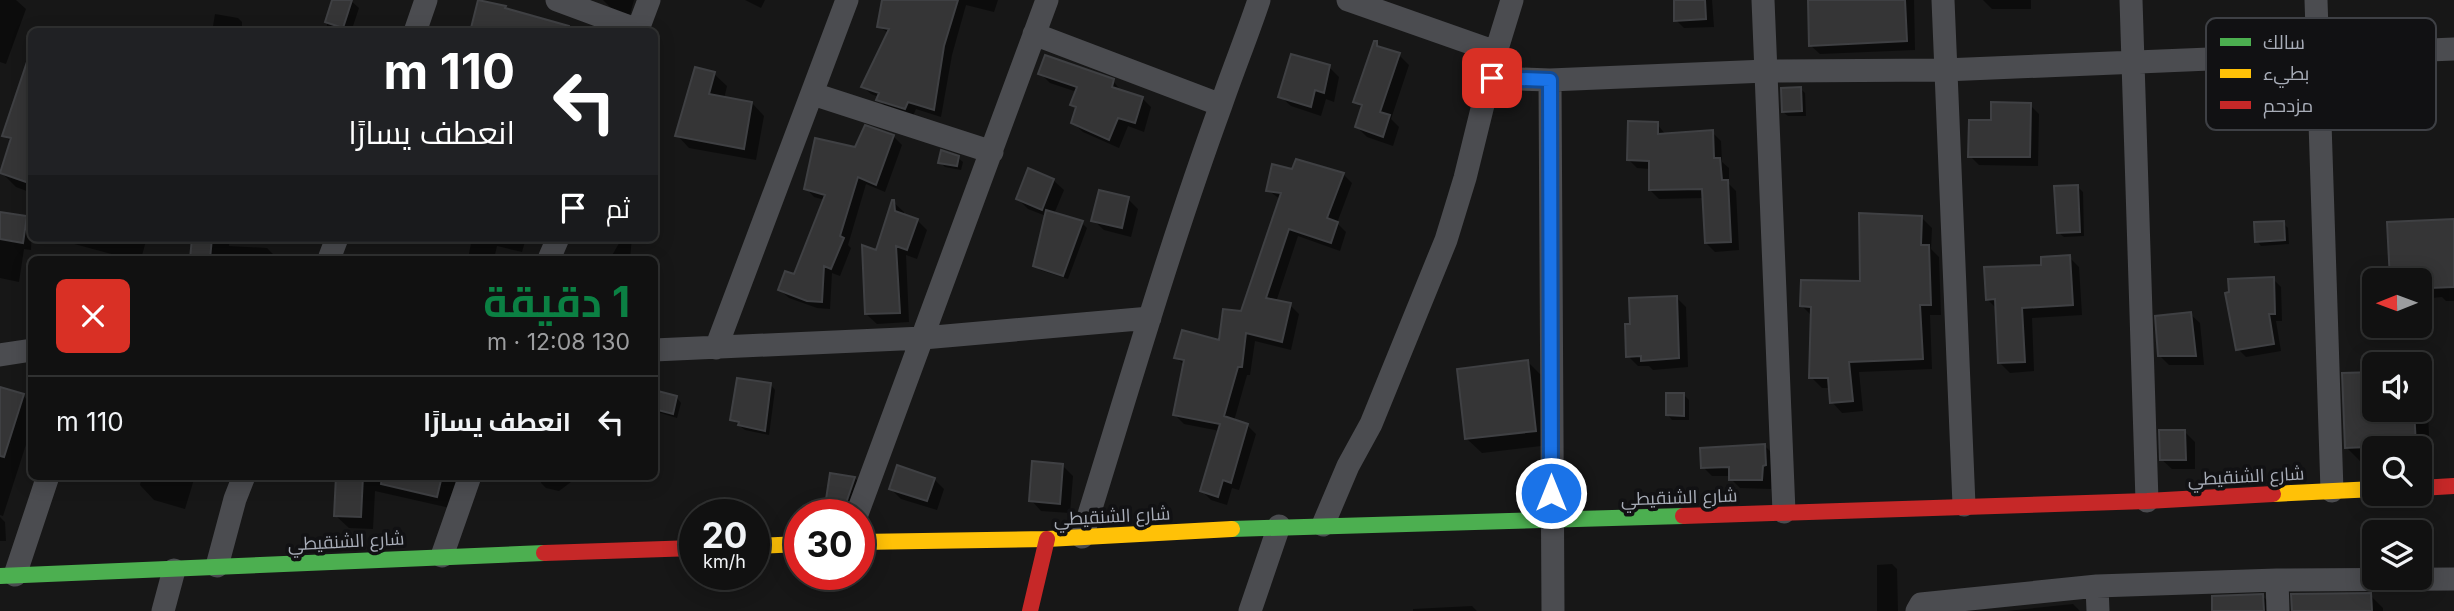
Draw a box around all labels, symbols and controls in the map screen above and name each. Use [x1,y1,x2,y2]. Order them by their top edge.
legend [2206,18,2436,130]
text: سالك [2263,31,2305,54]
text: 110 m [383,42,515,101]
pin [1462,48,1522,108]
icon: left [539,56,630,147]
icon: arrive [1473,59,1511,97]
text: بطيء [2263,62,2309,88]
text: مزدحم [2263,94,2313,119]
text: انعطف يسارًا [348,113,515,152]
icon: arrive [554,189,592,227]
text: ثم [606,193,630,224]
north arrow [2362,268,2432,338]
map controls [2362,268,2432,590]
text: 1 دقيقة [483,276,630,327]
button: close [56,279,130,353]
text: 130 m · 12:08 [487,328,630,356]
button: sound [2362,352,2432,422]
icon: left [592,403,630,441]
text: 110 m [56,406,124,437]
text: انعطف يسارًا [423,406,571,437]
button: search [2362,436,2432,506]
position arrow [1514,456,1588,530]
street label: شارع الشنقيطي [2187,462,2305,494]
street label: شارع الشنقيطي [1620,484,1738,514]
speed limit sign: 30 [784,499,875,590]
street label: شارع الشنقيطي [1053,502,1171,534]
text: 20 [702,514,747,556]
button: layers [2362,520,2432,590]
street label: شارع الشنقيطي [287,527,405,559]
text: km/h [703,551,746,572]

